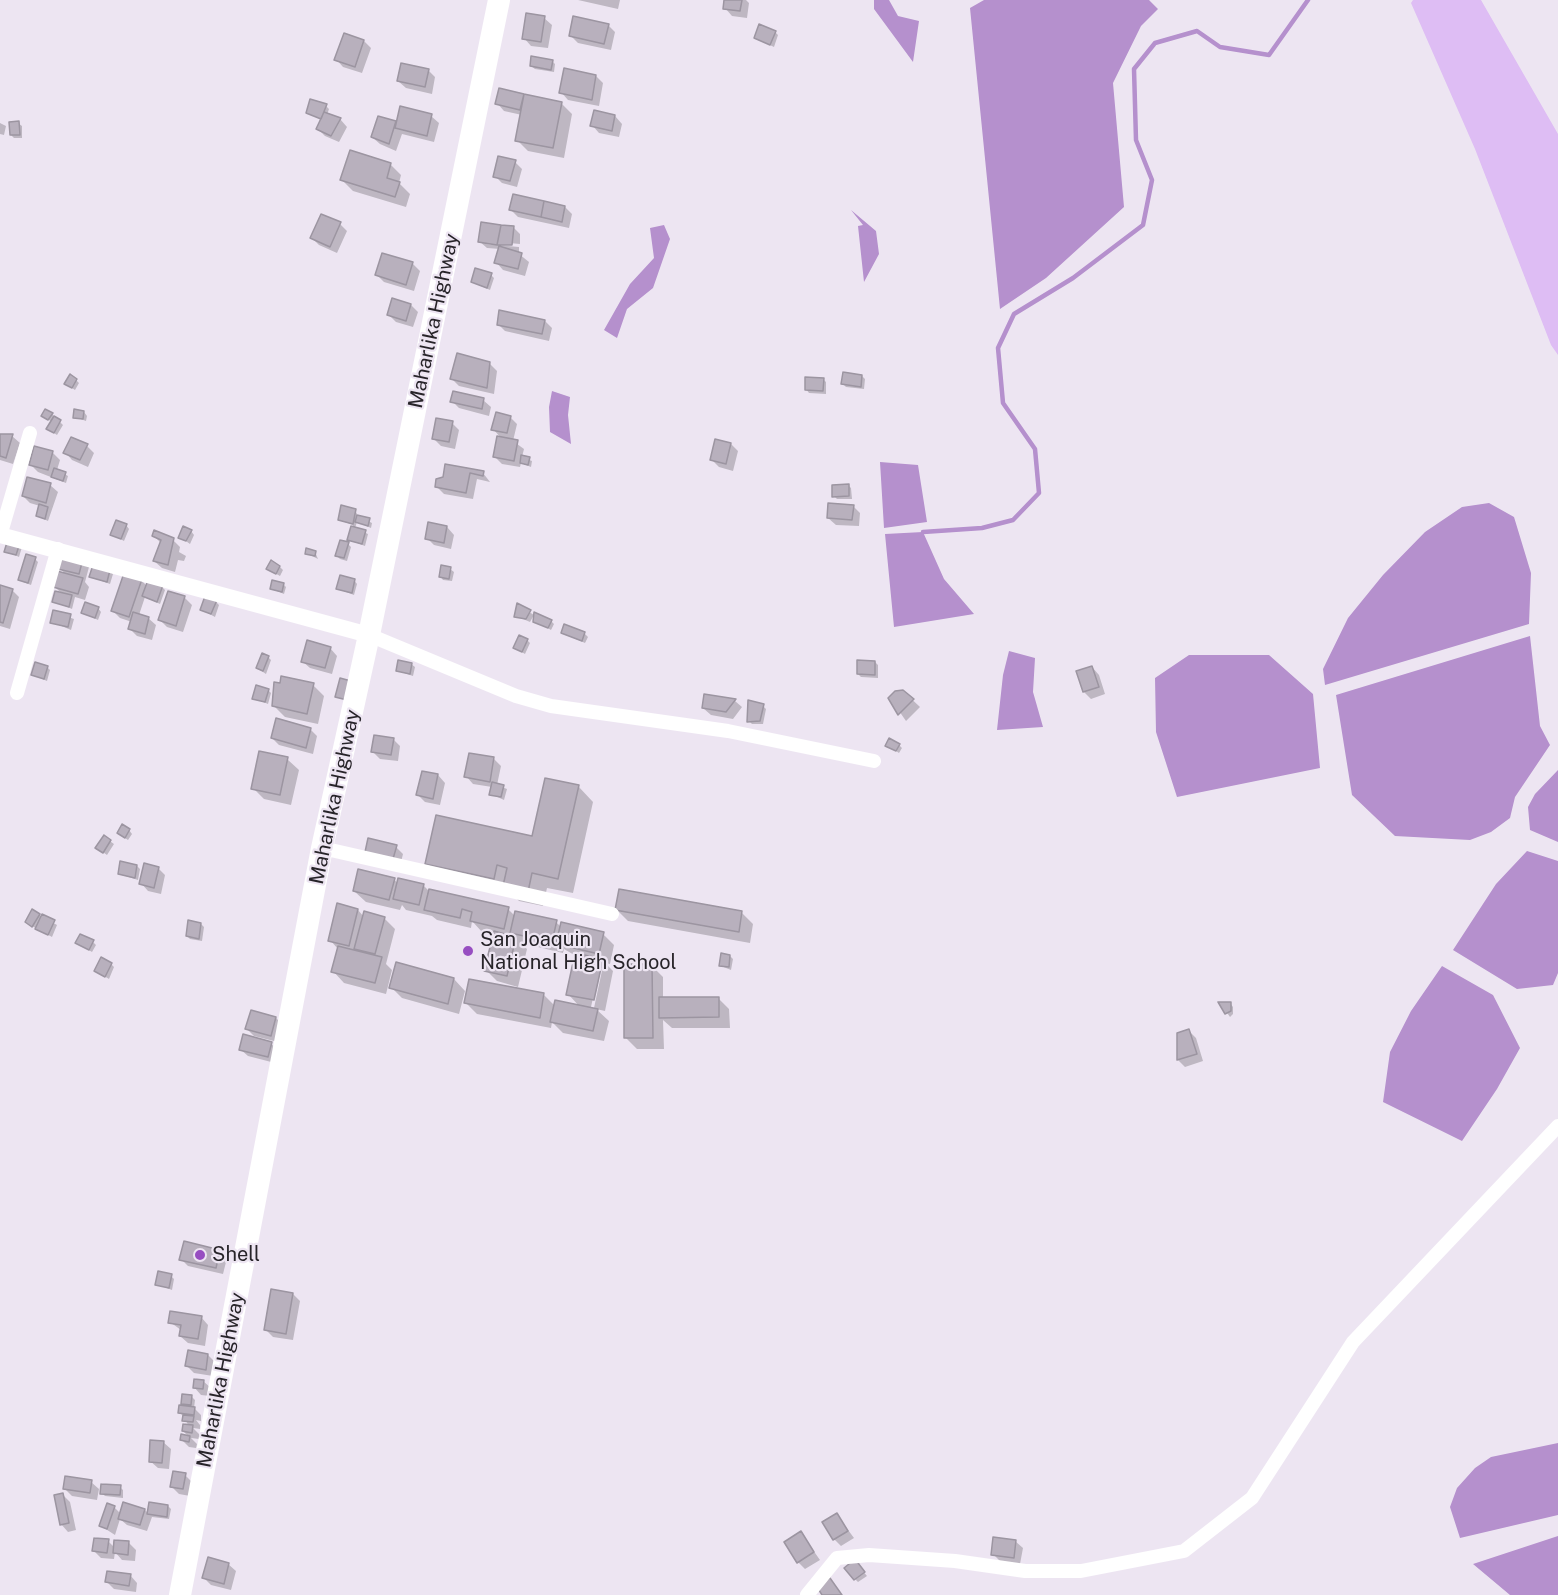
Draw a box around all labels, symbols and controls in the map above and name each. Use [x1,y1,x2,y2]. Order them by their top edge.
street label: Maharlika Highway [404,232,464,410]
street label: Maharlika Highway [305,708,365,886]
place label: San Joaquin National High School [480,928,677,975]
marker: San Joaquin National High School [461,944,475,958]
place label: Shell [212,1243,260,1267]
marker: Shell [193,1248,207,1262]
street label: Maharlika Highway [192,1291,250,1469]

